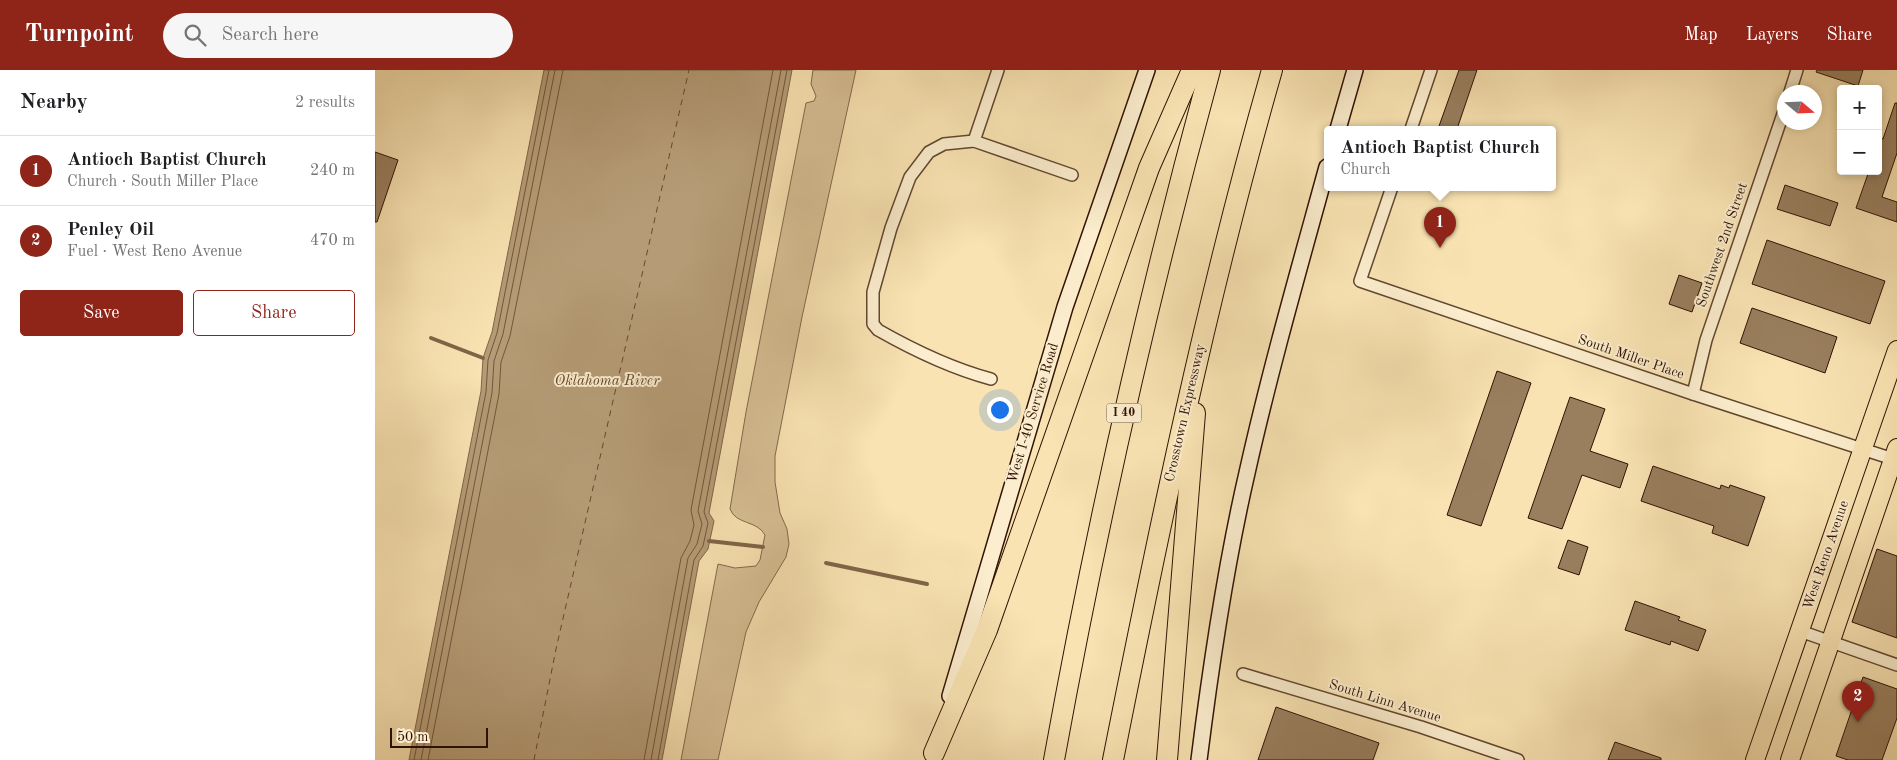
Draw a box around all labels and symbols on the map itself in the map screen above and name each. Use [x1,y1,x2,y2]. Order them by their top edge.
north arrow [1777,85,1822,130]
street label: Southwest 2nd Street [1694,181,1750,309]
pin: 1 [1424,207,1456,248]
street label: South Miller Place [1576,332,1686,382]
street label: West I-40 Service Road [1005,341,1061,485]
street label: Crosstown Expressway [1162,342,1208,483]
water label: Oklahoma River [555,374,660,389]
your location [987,397,1013,423]
road number: I 40 [1107,403,1141,422]
street label: West Reno Avenue [1801,499,1851,611]
street label: South Linn Avenue [1327,677,1443,725]
pin: 2 [1842,681,1874,722]
scale bar [390,725,487,748]

